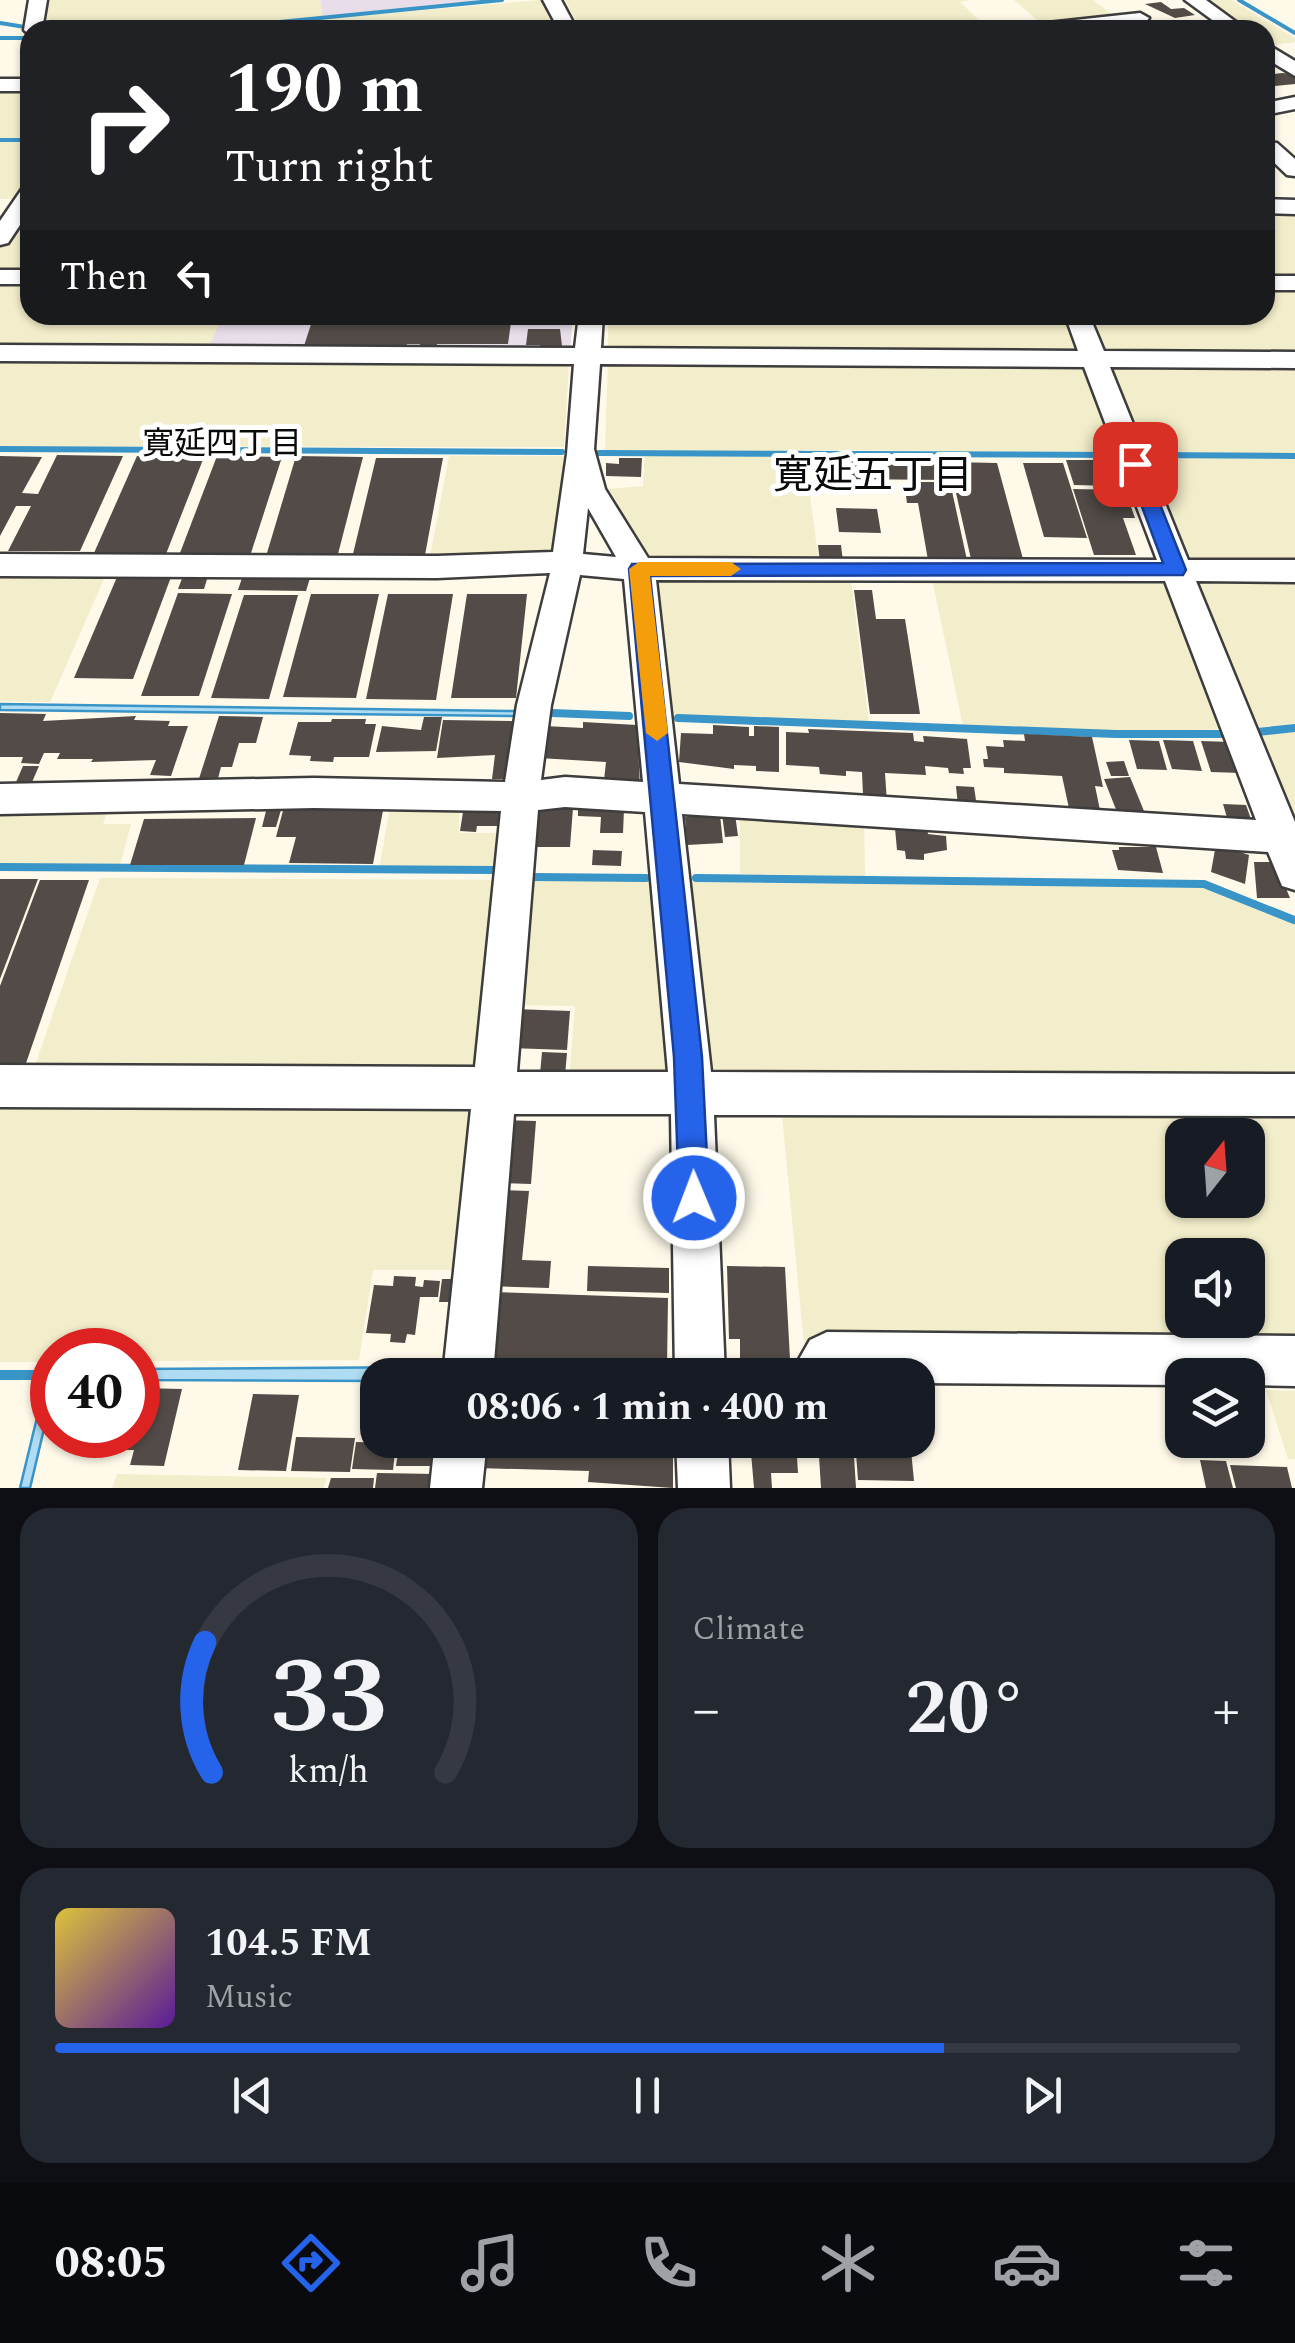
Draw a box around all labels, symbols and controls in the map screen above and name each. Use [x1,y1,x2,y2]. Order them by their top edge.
text: 190 m [225,37,423,143]
icon: right [60,60,190,190]
text: Turn right [225,133,434,202]
text: Then [60,249,148,307]
icon: left [168,250,223,305]
district label: 寛延四丁目 [142,420,302,469]
pin [1093,422,1178,507]
icon: arrive [1108,437,1163,492]
district label: 寛延五丁目 [773,446,973,507]
north arrow [1165,1118,1265,1218]
map controls [1165,1118,1265,1458]
position arrow [642,1146,746,1250]
button: sound [1165,1238,1265,1338]
speed limit sign: 40 [30,1328,160,1458]
button: layers [1165,1358,1265,1458]
text: 08:06 · 1 min · 400 m [467,1379,828,1437]
text: Climate [693,1605,805,1654]
text: 33 [270,1620,387,1778]
text: 20° [905,1653,1027,1767]
text: − [693,1669,720,1752]
text: + [1212,1669,1240,1752]
text: km/h [289,1744,369,1799]
text: 104.5 FM [205,1915,372,1973]
text: Music [205,1973,293,2022]
icon: previous [225,2068,280,2123]
icon: pause [620,2068,675,2123]
icon: next [1015,2068,1070,2123]
icon: directions [276,2228,346,2298]
icon: music [455,2228,525,2298]
icon: phone [634,2228,704,2298]
icon: climate [813,2228,883,2298]
icon: car [992,2228,1062,2298]
icon: filters [1171,2228,1241,2298]
text: 08:05 [54,2229,167,2298]

